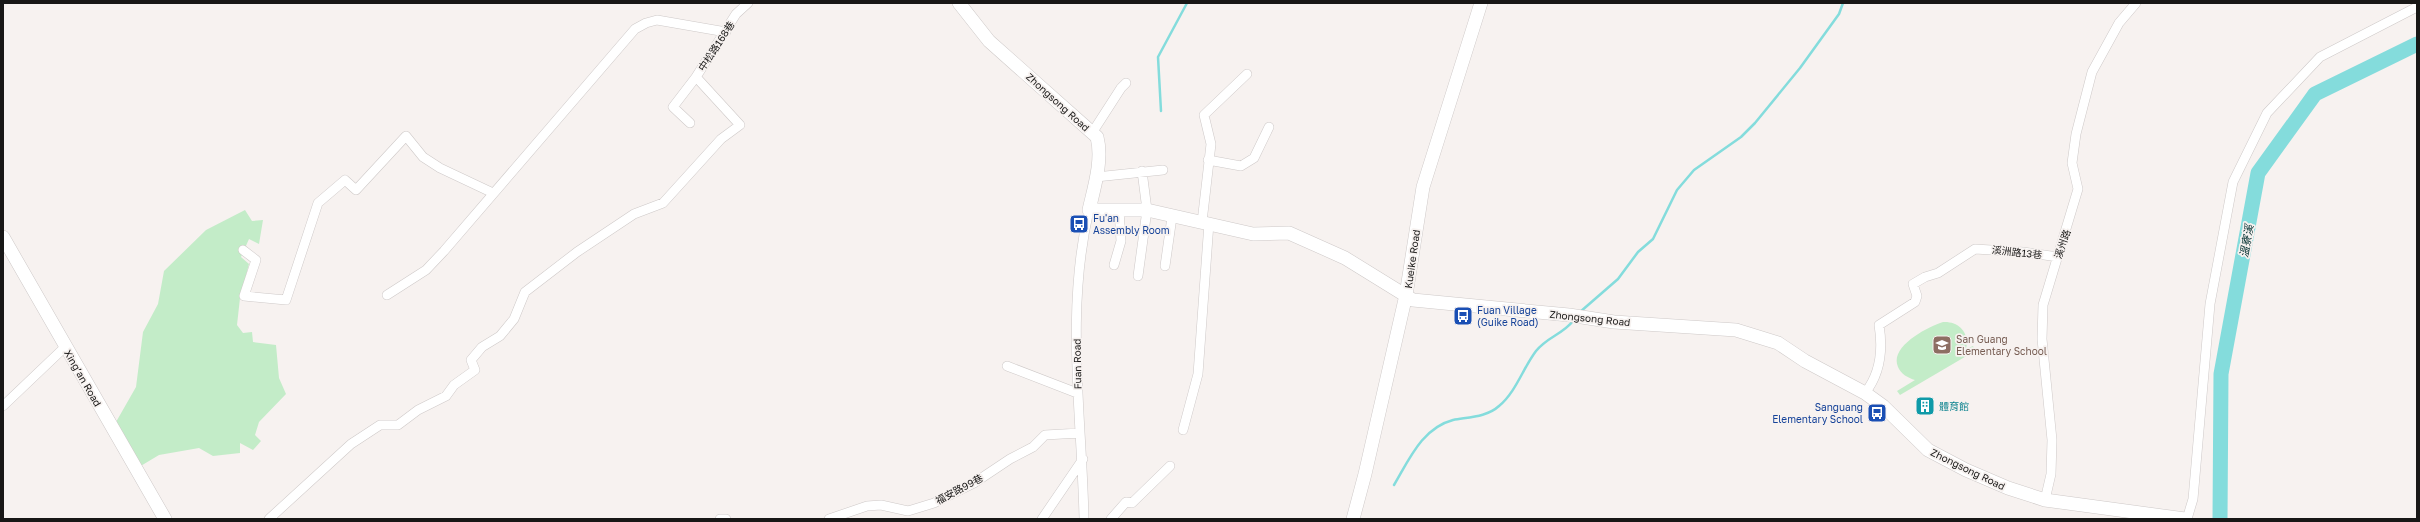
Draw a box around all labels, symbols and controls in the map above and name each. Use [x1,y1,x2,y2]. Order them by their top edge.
street label: 中松路168巷 [695,19,737,73]
street label: Zhongsong Road [1024,70,1092,134]
place label: Fu'an Assembly Room [1093,212,1170,236]
bus stop icon: Fu'an Assembly Room [1068,213,1090,235]
water label: 溫寮溪 [2237,222,2256,258]
street label: 溪州路 [2051,228,2073,260]
street label: Kueike Road [1402,229,1422,289]
street label: 溪洲路13巷 [1991,243,2043,261]
place label: Fuan Village (Guike Road) [1477,304,1539,328]
bus stop icon: Fuan Village (Guike Road) [1452,305,1474,327]
street label: Zhongsong Road [1549,308,1631,328]
place label: San Guang Elementary School [1956,333,2047,357]
school or university icon: San Guang Elementary School [1931,334,1953,356]
street label: Fuan Road [1071,338,1083,390]
street label: Xing’an Road [62,348,104,408]
building icon: 體育館 [1914,395,1936,417]
place label: 體育館 [1939,400,1969,412]
place label: Sanguang Elementary School [1772,401,1863,425]
bus stop icon: Sanguang Elementary School [1866,402,1888,424]
street label: Zhongsong Road [1929,446,2007,492]
street label: 福安路99巷 [933,471,985,507]

